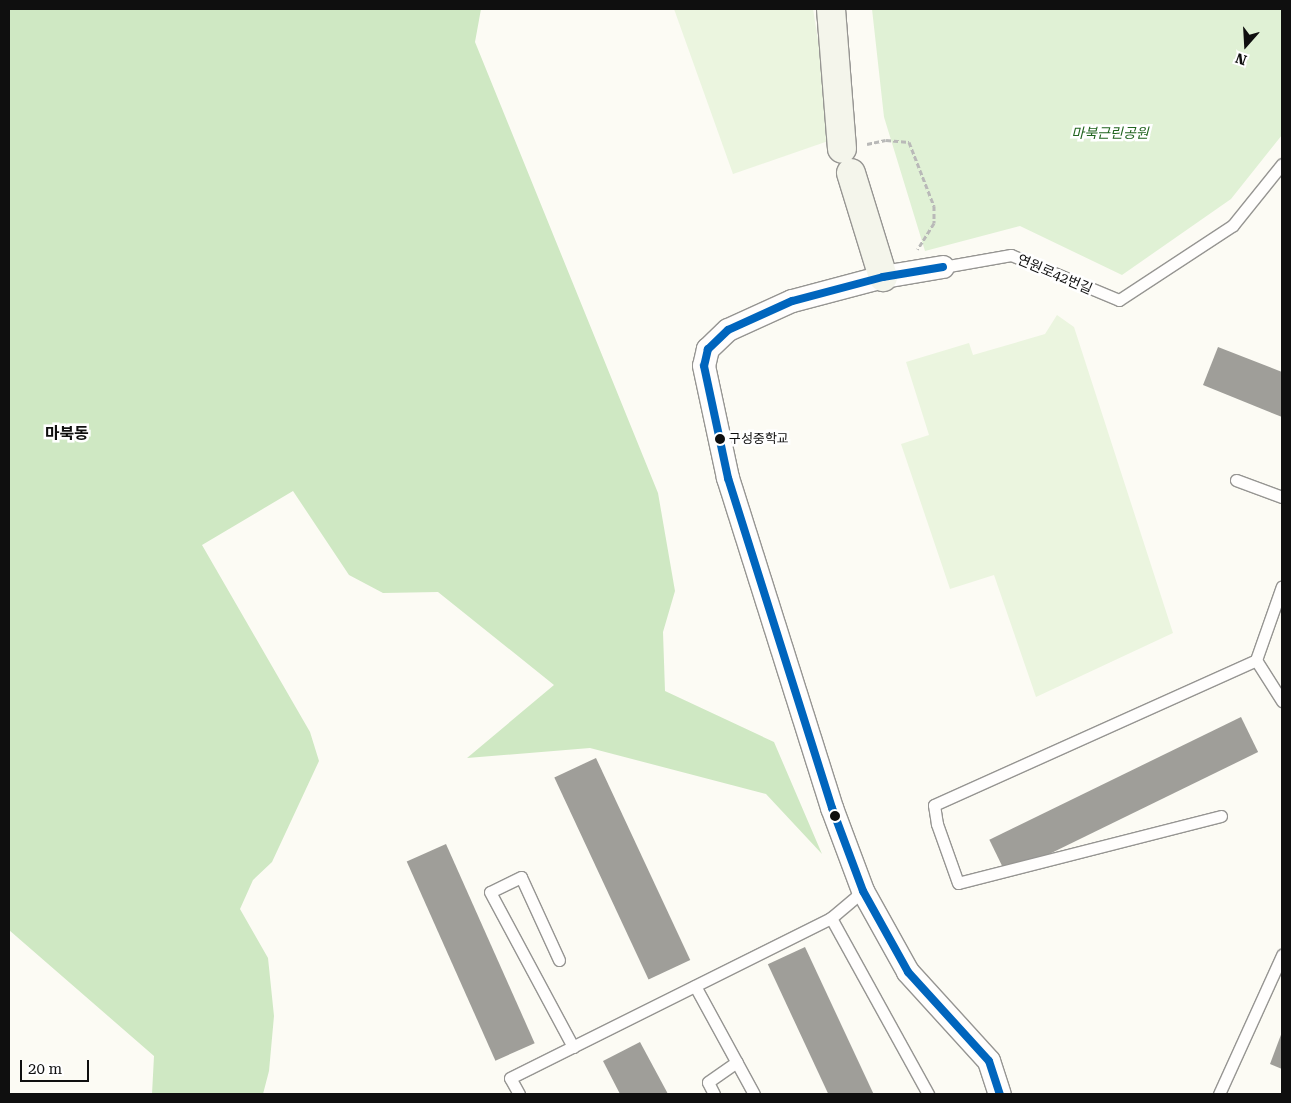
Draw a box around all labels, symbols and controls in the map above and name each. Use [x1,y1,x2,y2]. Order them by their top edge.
north arrow [1221,20,1271,70]
text: N [1233,50,1249,69]
park label: 마북근린공원 [1071,125,1149,141]
street label: 연원로42번길 [1015,251,1095,297]
district label: 마북동 [45,424,89,444]
place label: 구성중학교 [729,431,789,447]
marker: 구성중학교 [715,434,725,444]
unlabelled marker [830,811,840,821]
scale bar [22,1050,91,1082]
text: 20 m [28,1060,62,1078]

